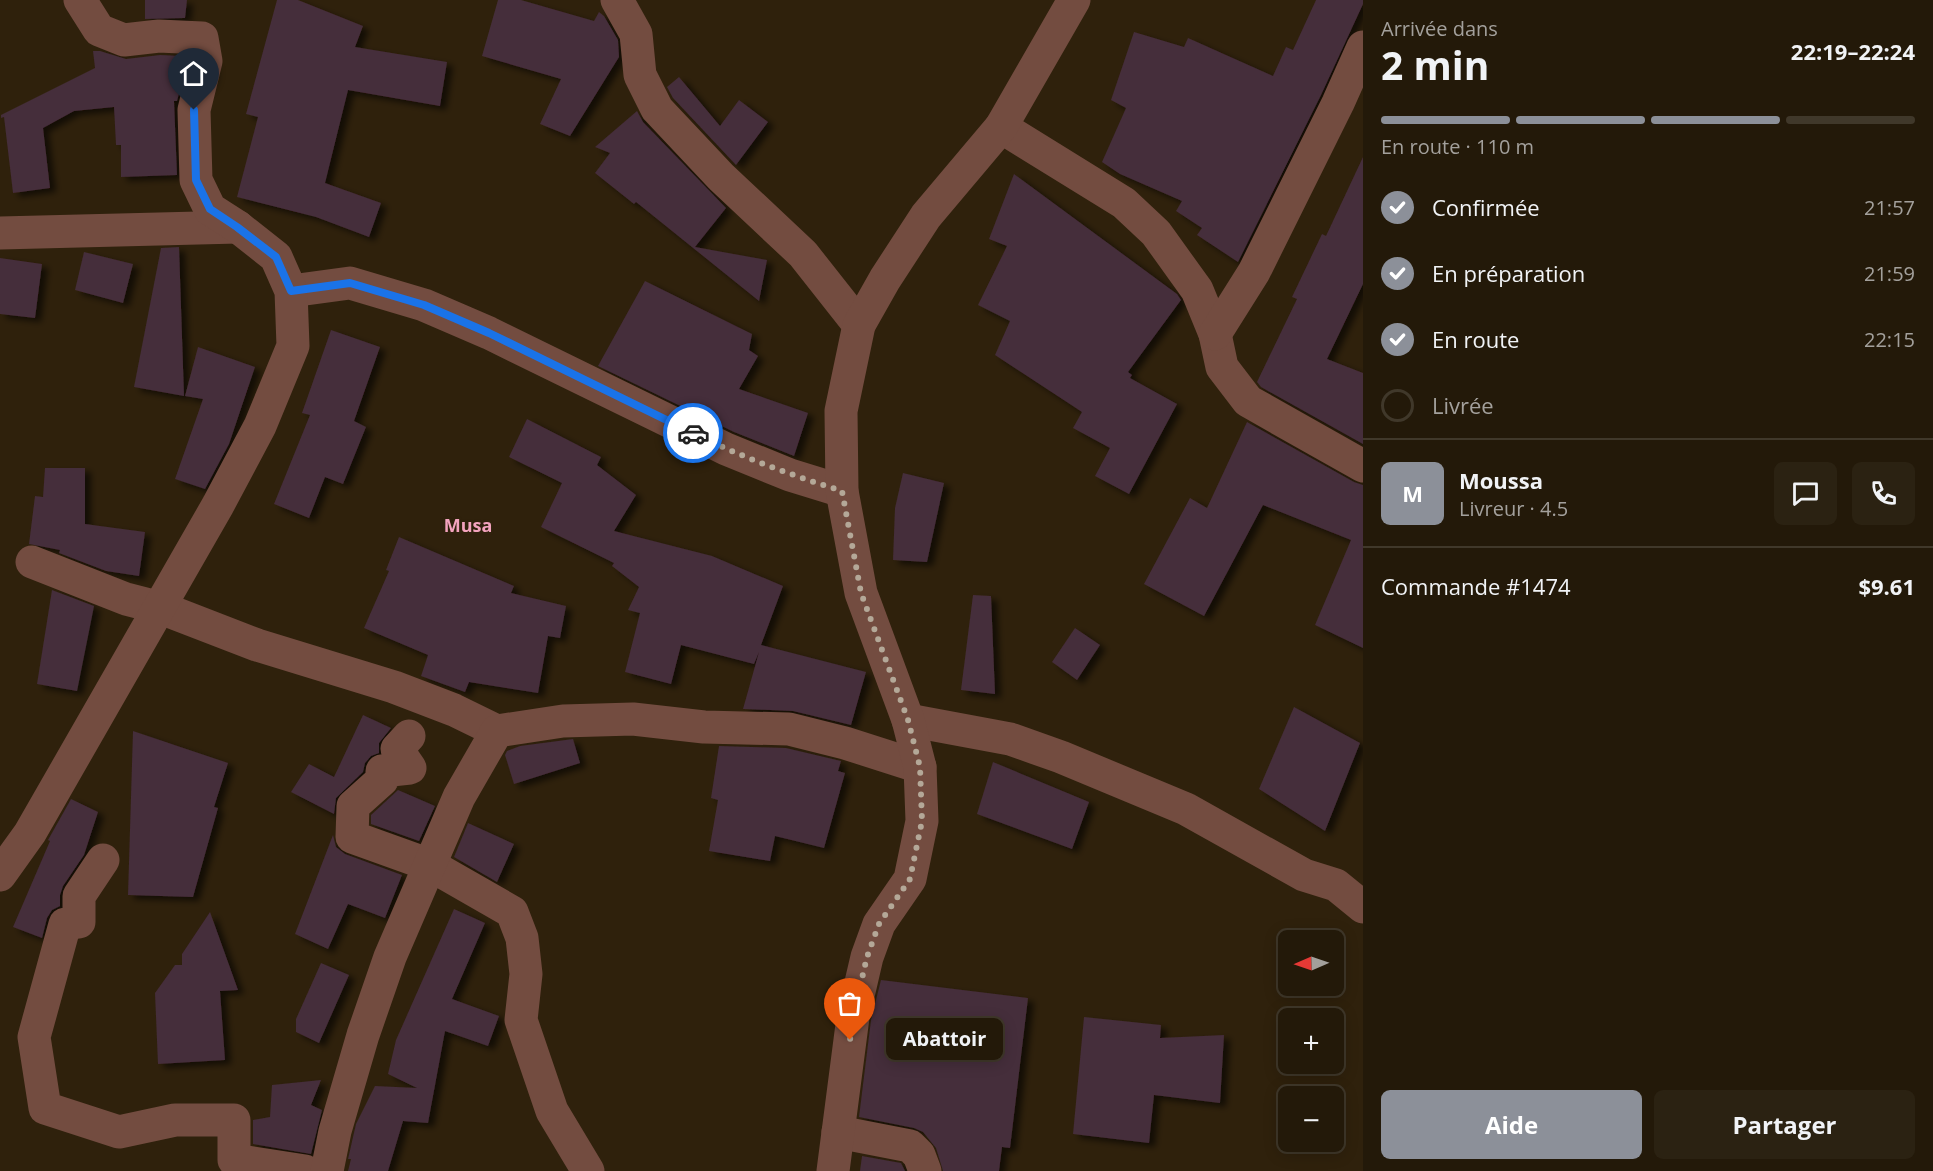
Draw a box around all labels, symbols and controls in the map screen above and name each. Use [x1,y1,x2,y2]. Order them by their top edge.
text: Arrivée dans [1381,15,1498,42]
text: 22:19–22:24 [1791,36,1915,66]
text: 2 min [1381,38,1489,91]
pin [168,48,219,110]
icon: home [177,57,210,90]
text: En route · 110 m [1381,133,1534,160]
icon: check [1381,191,1414,224]
text: Confirmée [1432,192,1540,222]
text: 21:57 [1864,194,1915,221]
icon: check [1381,257,1414,290]
text: En préparation [1432,258,1585,288]
text: 21:59 [1864,260,1915,287]
icon: check [1381,323,1414,356]
text: En route [1432,324,1519,354]
text: 22:15 [1864,326,1915,353]
text: Livrée [1432,390,1494,420]
courier [663,403,723,463]
icon: car [677,417,710,450]
button: chat [1774,462,1837,525]
button: phone [1852,462,1915,525]
text: Moussa [1459,465,1543,495]
text: M [1402,478,1423,508]
text: Livreur · 4.5 [1459,495,1568,522]
district label: Musa [444,513,492,537]
text: Commande #1474 [1381,571,1571,601]
text: $9.61 [1858,571,1915,601]
north arrow [1278,930,1344,996]
map controls [1278,930,1344,1152]
pin [824,978,875,1040]
icon: bag [833,987,866,1020]
button: + [1278,1008,1344,1074]
callout: Abattoir [886,1019,1003,1061]
text: Abattoir [903,1025,986,1052]
button: − [1278,1086,1344,1152]
button: Aide [1381,1090,1642,1159]
button: Partager [1654,1090,1915,1159]

